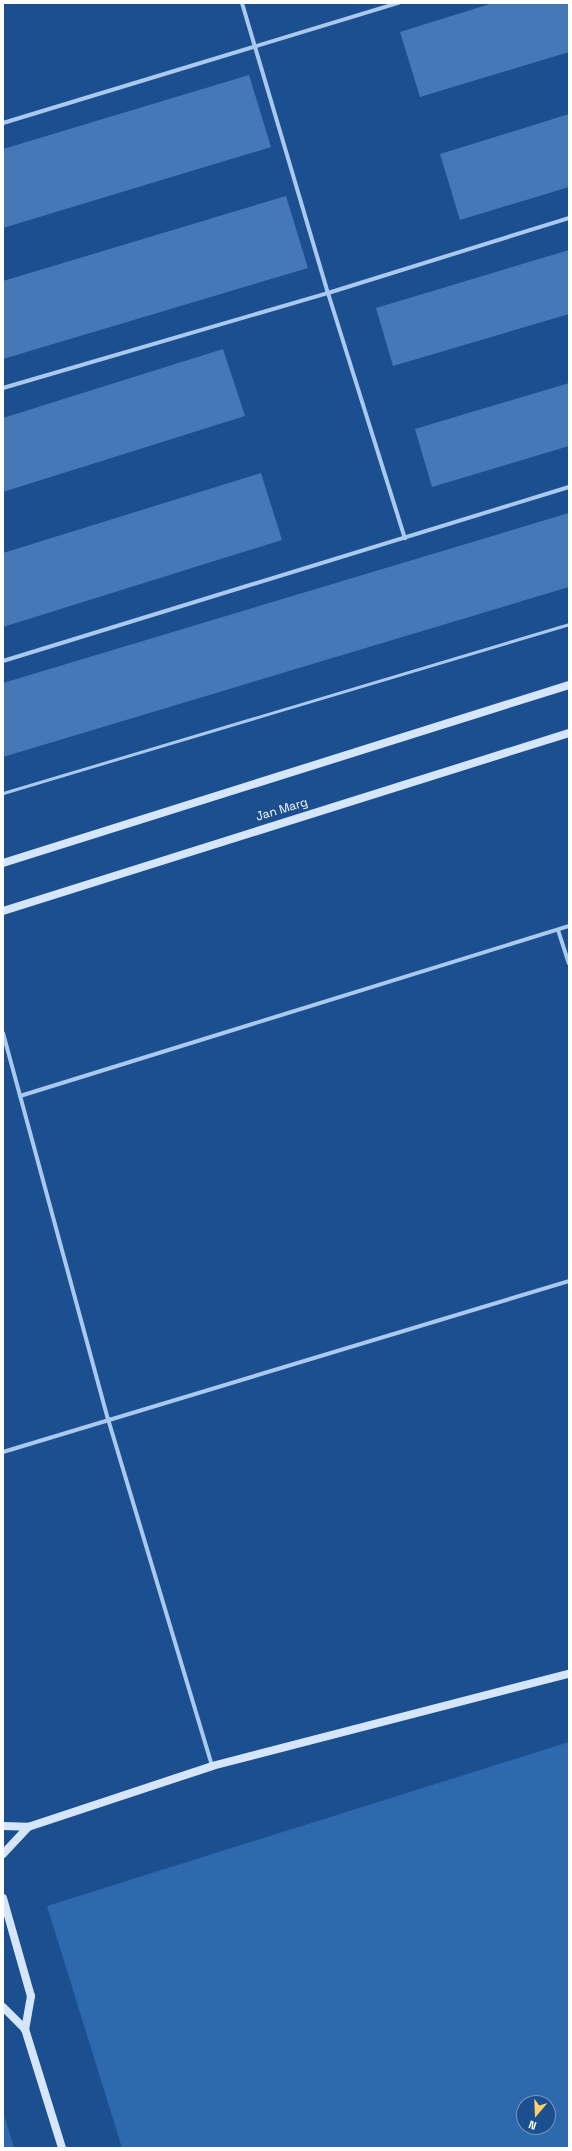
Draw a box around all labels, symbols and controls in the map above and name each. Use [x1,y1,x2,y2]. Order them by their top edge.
street label: Jan Marg [254,795,310,825]
north arrow [516,2095,556,2135]
text: N [527,2118,538,2133]

